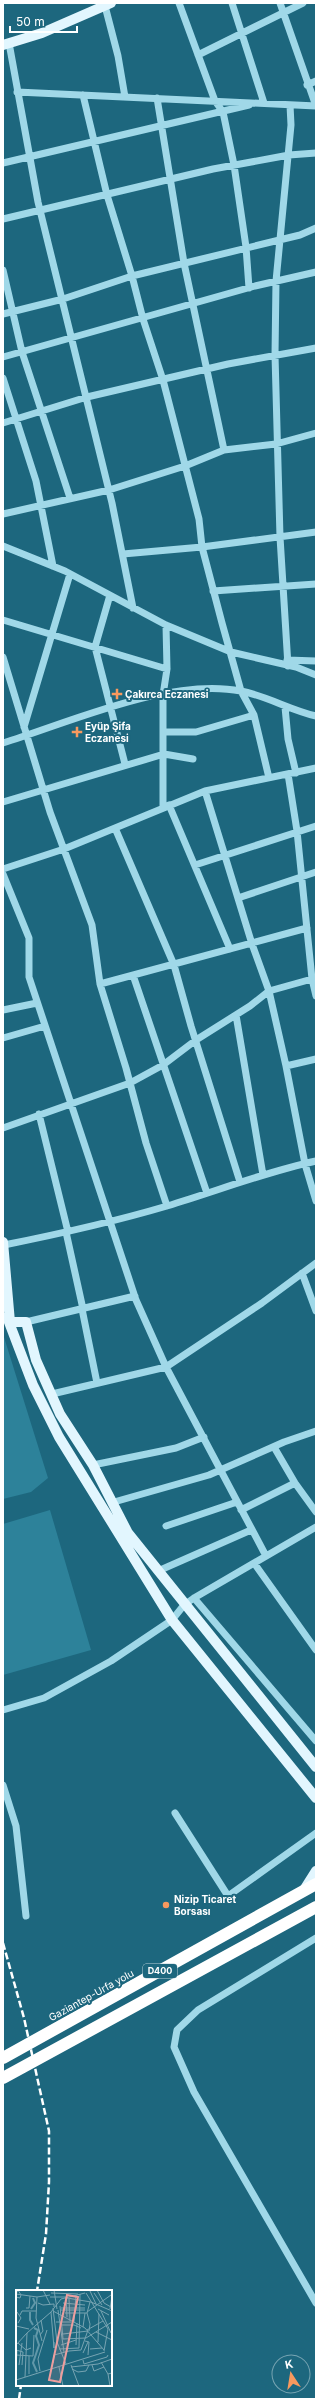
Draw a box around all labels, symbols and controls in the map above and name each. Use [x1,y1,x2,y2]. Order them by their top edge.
scale bar [10,8,77,34]
text: 50 m [16,14,45,29]
place label: Çakırca Eczanesi [125,688,209,700]
marker: Çakırca Eczanesi [112,689,122,699]
place label: Eyüp Şifa Eczanesi [85,720,131,744]
marker: Eyüp Şifa Eczanesi [72,727,82,737]
place label: Nizip Ticaret Borsası [174,1893,236,1917]
marker: Nizip Ticaret Borsası [161,1900,171,1910]
road number: D400 [143,1964,177,1978]
street label: Gaziantep-Urfa yolu [46,1967,136,2023]
inset map [16,2290,112,2386]
north arrow [271,2354,311,2394]
text: K [284,2357,294,2372]

